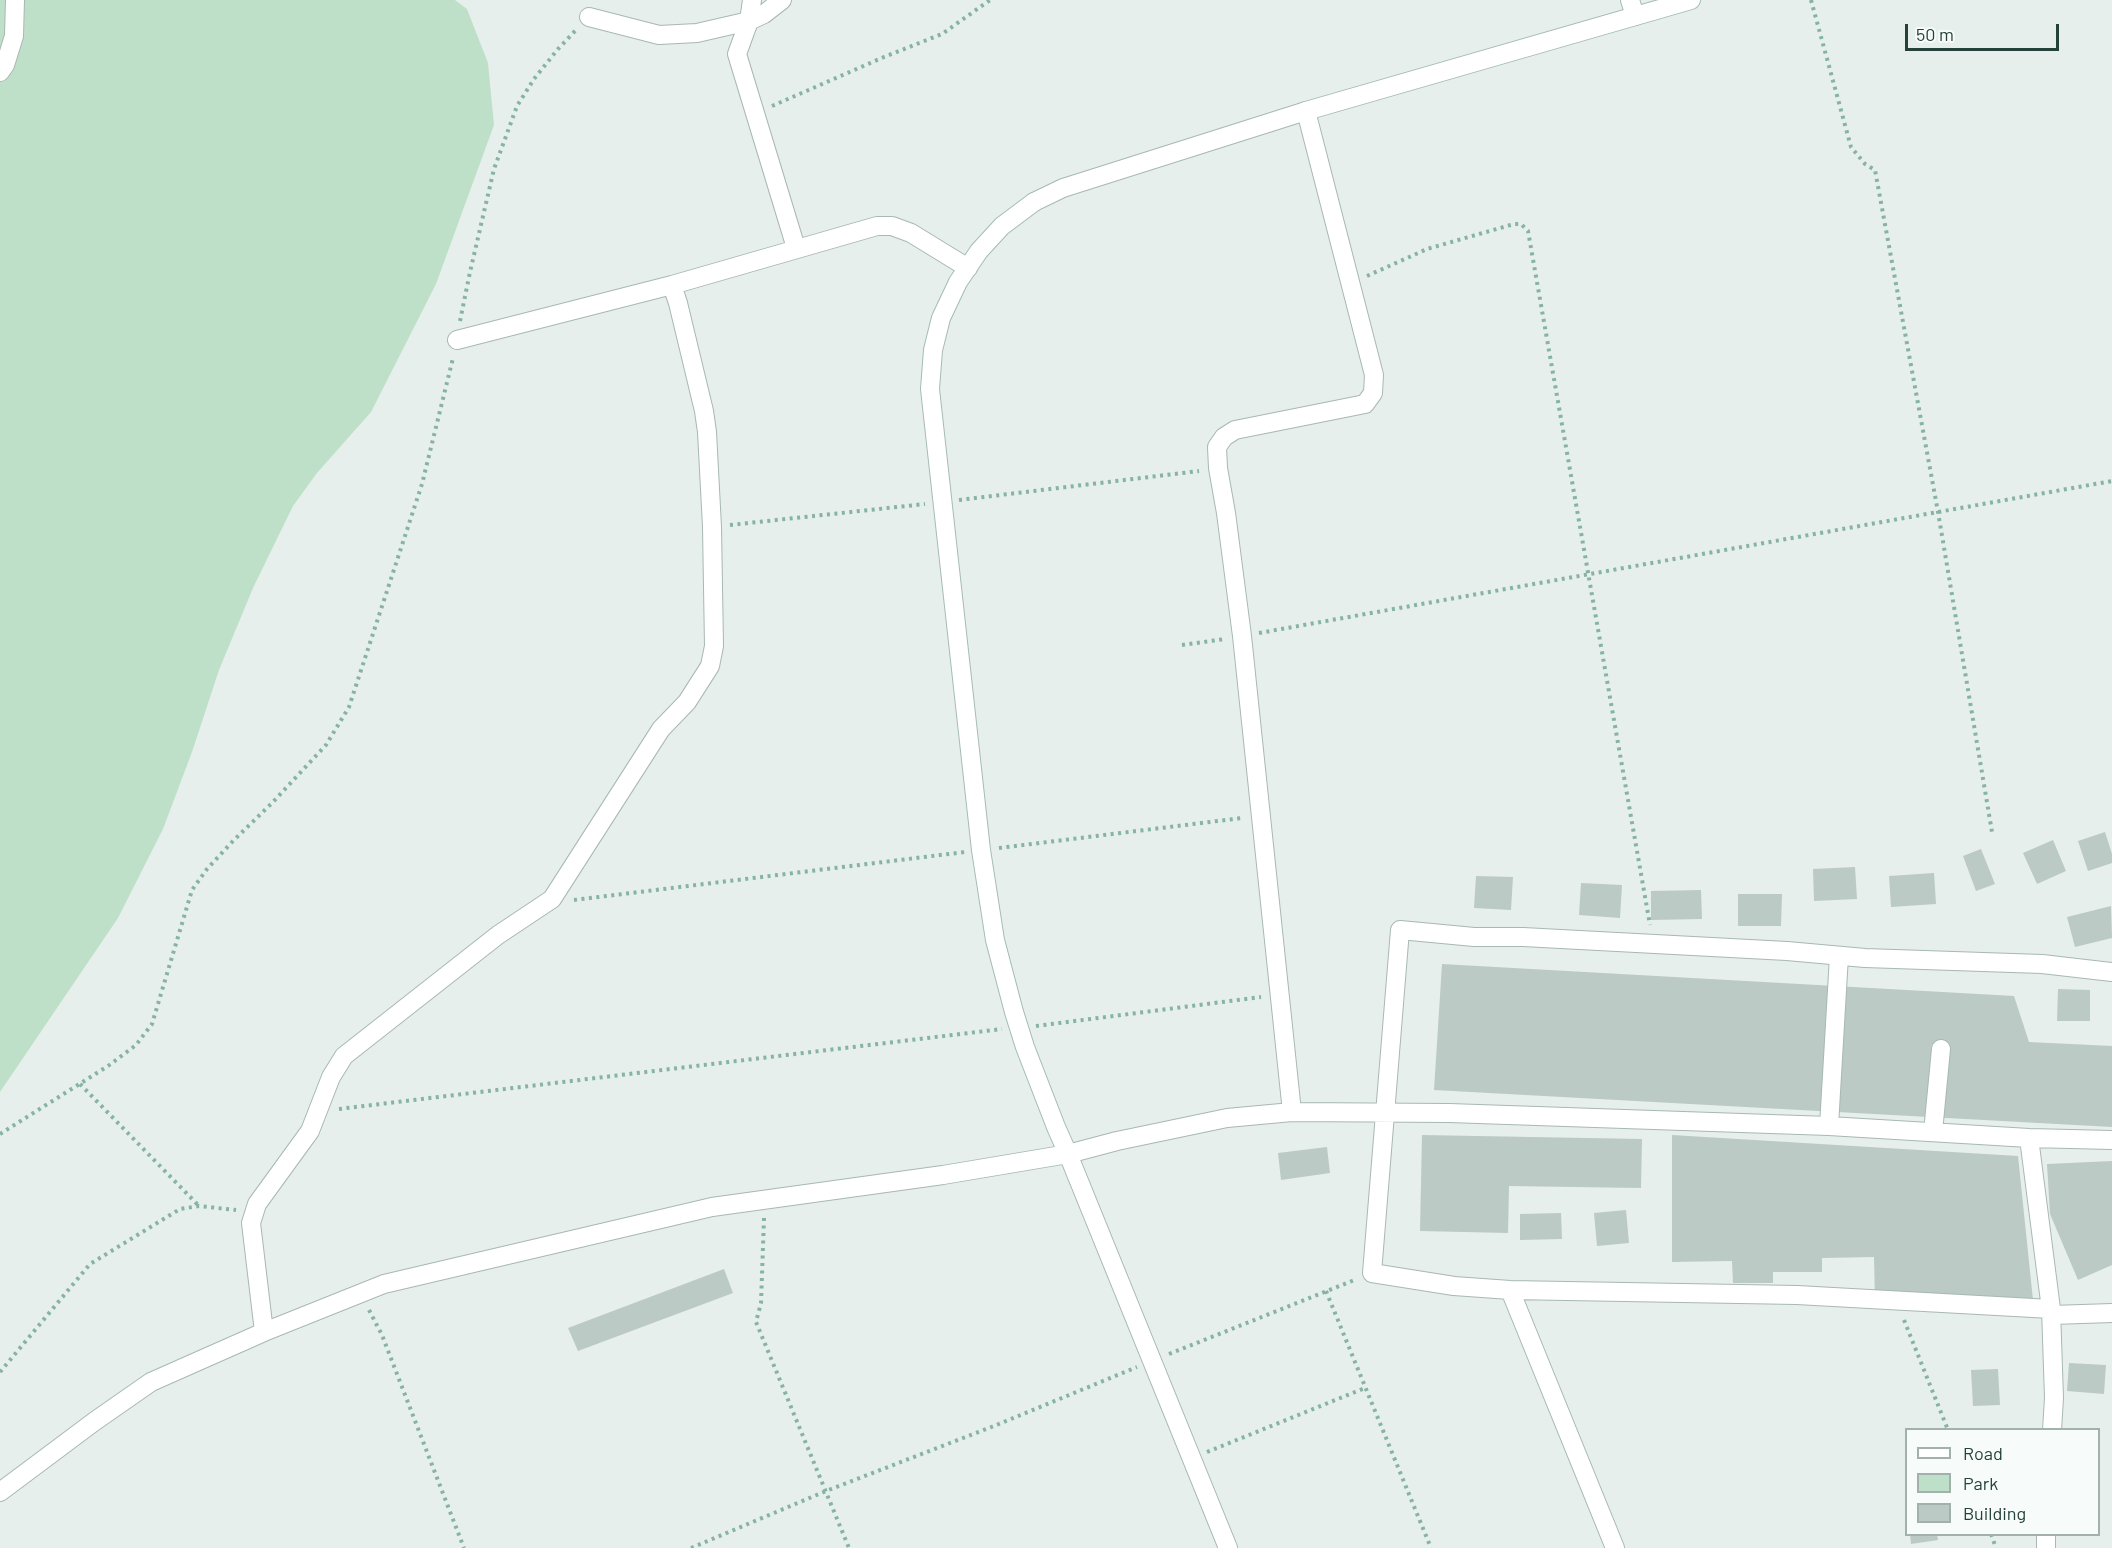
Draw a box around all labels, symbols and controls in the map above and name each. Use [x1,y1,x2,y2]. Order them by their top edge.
scale bar [1908,12,2062,50]
text: 50 m [1916,23,1954,45]
legend [1905,1428,2100,1536]
text: Road [1963,1442,2003,1464]
text: Park [1963,1472,1998,1494]
text: Building [1963,1502,2026,1524]

